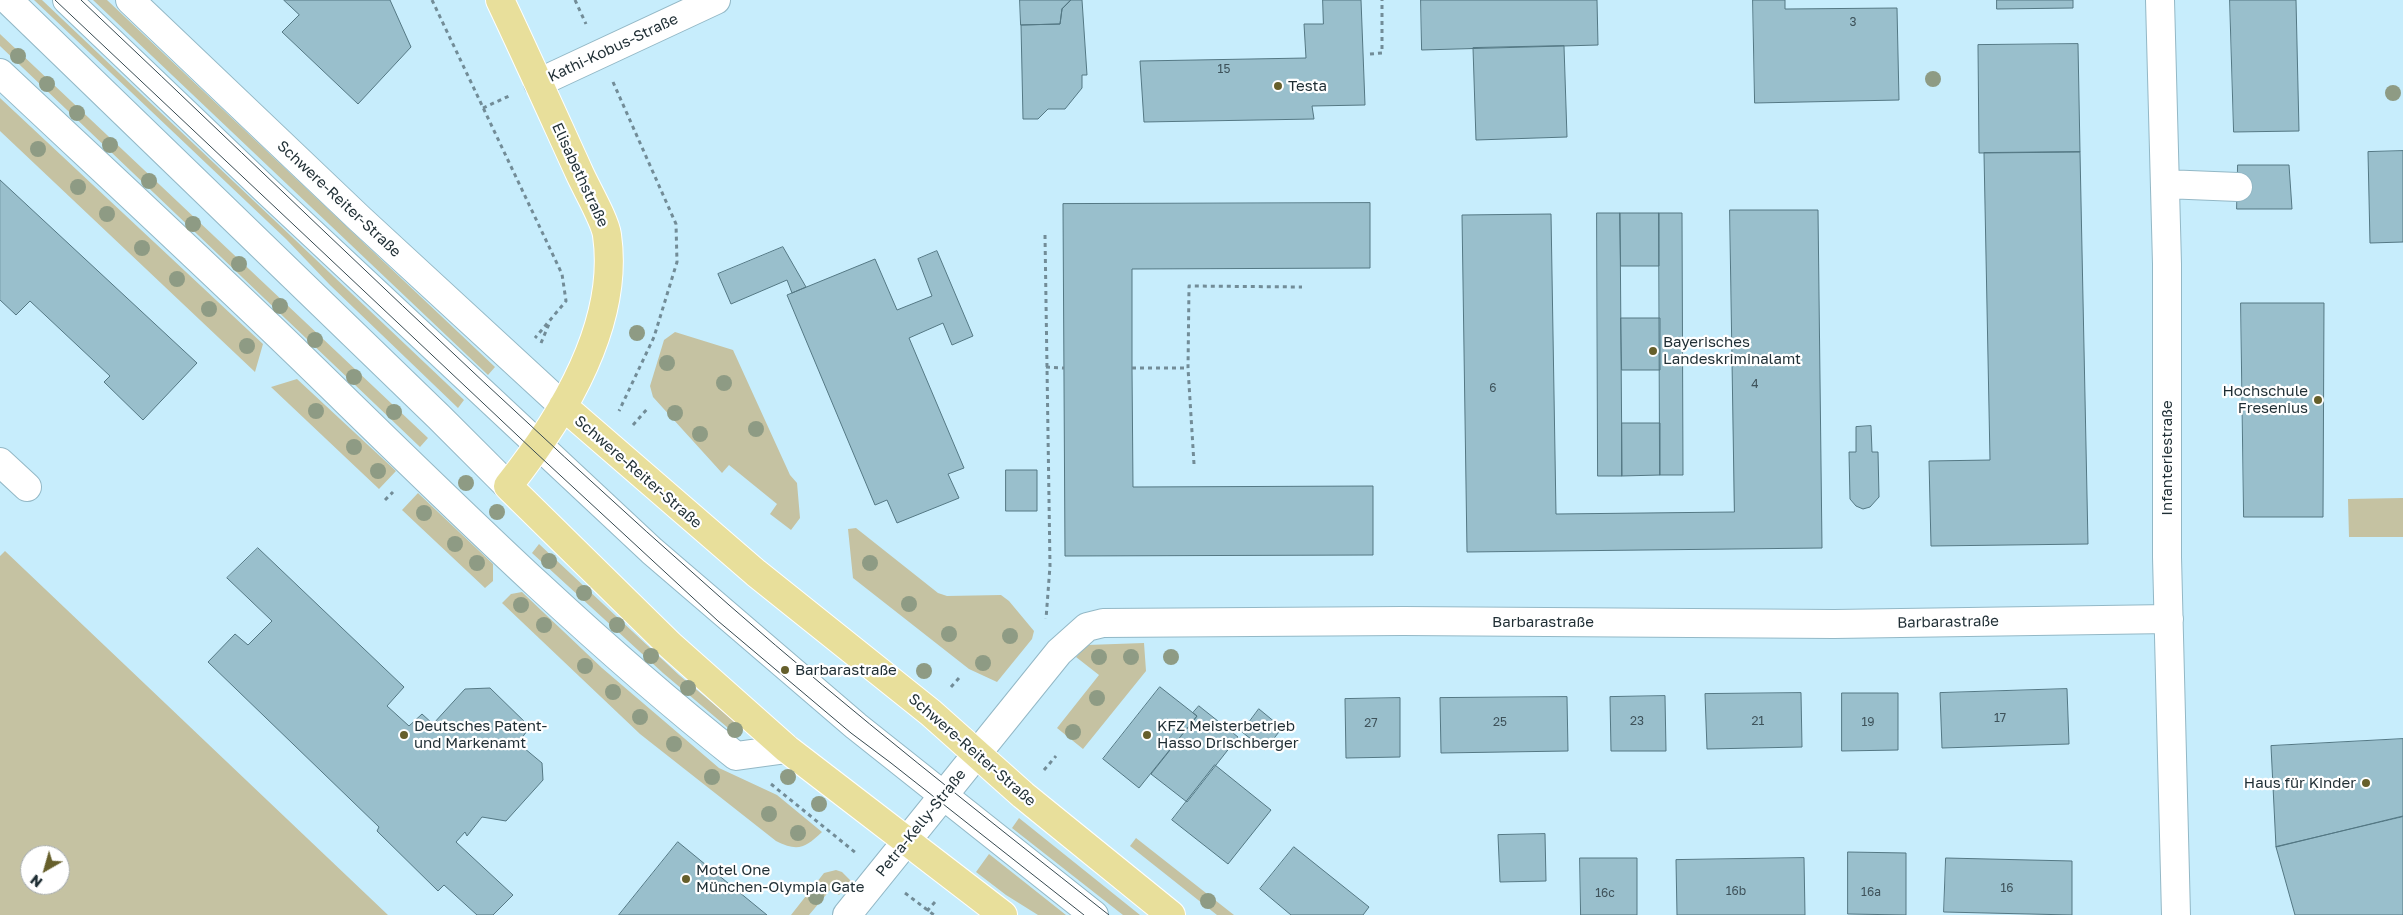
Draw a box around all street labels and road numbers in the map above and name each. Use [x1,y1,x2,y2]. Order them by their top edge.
street label: Kathi-Kobus-Straße [545,10,681,86]
street label: Elisabethstraße [548,120,612,230]
street label: Schwere-Reiter-Straße [273,137,405,261]
street label: Infanteriestraße [2158,400,2176,516]
street label: Schwere-Reiter-Straße [571,412,705,532]
street label: Barbarastraße [1897,612,1999,632]
street label: Barbarastraße [1492,613,1594,631]
street label: Schwere-Reiter-Straße [905,690,1039,810]
street label: Petra-Kelly-Straße [872,766,970,880]

